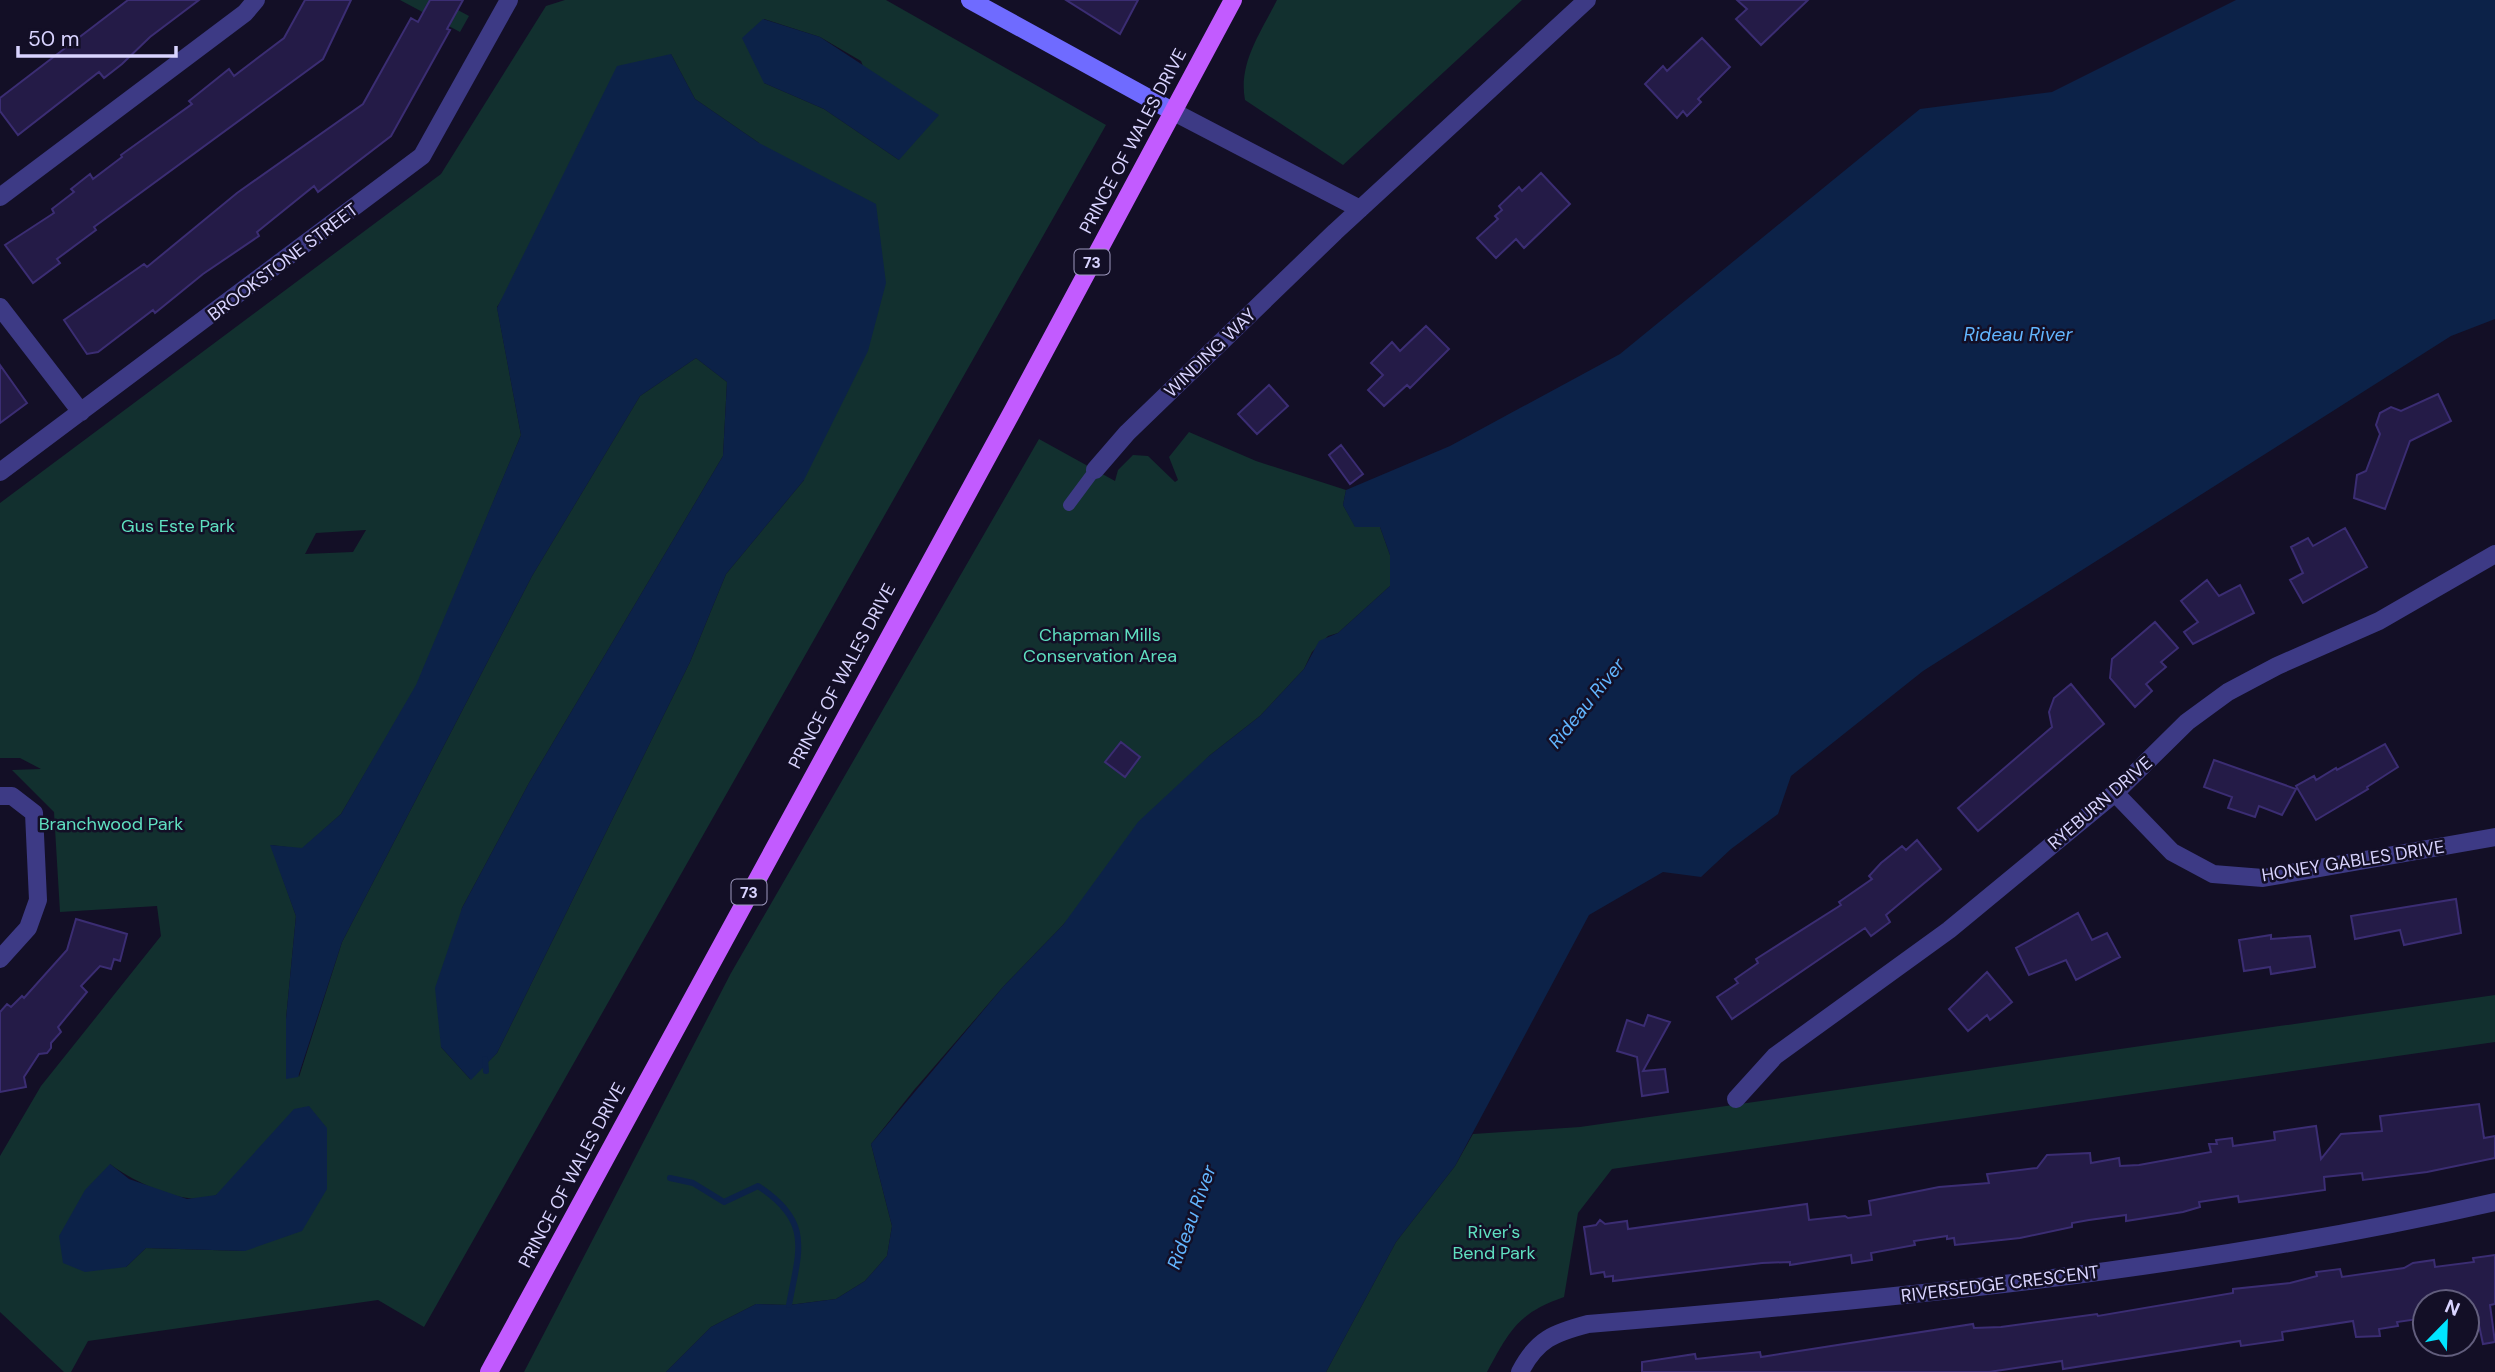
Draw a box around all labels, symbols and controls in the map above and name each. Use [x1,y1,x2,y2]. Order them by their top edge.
scale bar [18,14,175,58]
text: 50 m [28,25,79,53]
street label: PRINCE OF WALES DRIVE [1074,44,1192,238]
street label: BROOKSTONE STREET [203,198,363,326]
road number: 73 [1074,250,1110,274]
street label: WINDING WAY [1159,303,1261,403]
water label: Rideau River [1963,322,2073,347]
park label: Gus Este Park [121,514,235,538]
street label: PRINCE OF WALES DRIVE [783,579,901,773]
park label: Chapman Mills Conservation Area [1023,623,1177,668]
water label: Rideau River [1542,652,1631,754]
street label: RYEBURN DRIVE [2043,751,2157,855]
park label: Branchwood Park [39,812,183,836]
street label: HONEY GABLES DRIVE [2260,835,2446,887]
road number: 73 [732,880,766,904]
street label: PRINCE OF WALES DRIVE [513,1078,631,1272]
water label: Rideau River [1161,1161,1222,1273]
park label: River's Bend Park [1452,1220,1536,1265]
street label: RIVERSEDGE CRESCENT [1900,1260,2100,1308]
north arrow [2411,1288,2481,1358]
text: N [2441,1294,2464,1322]

